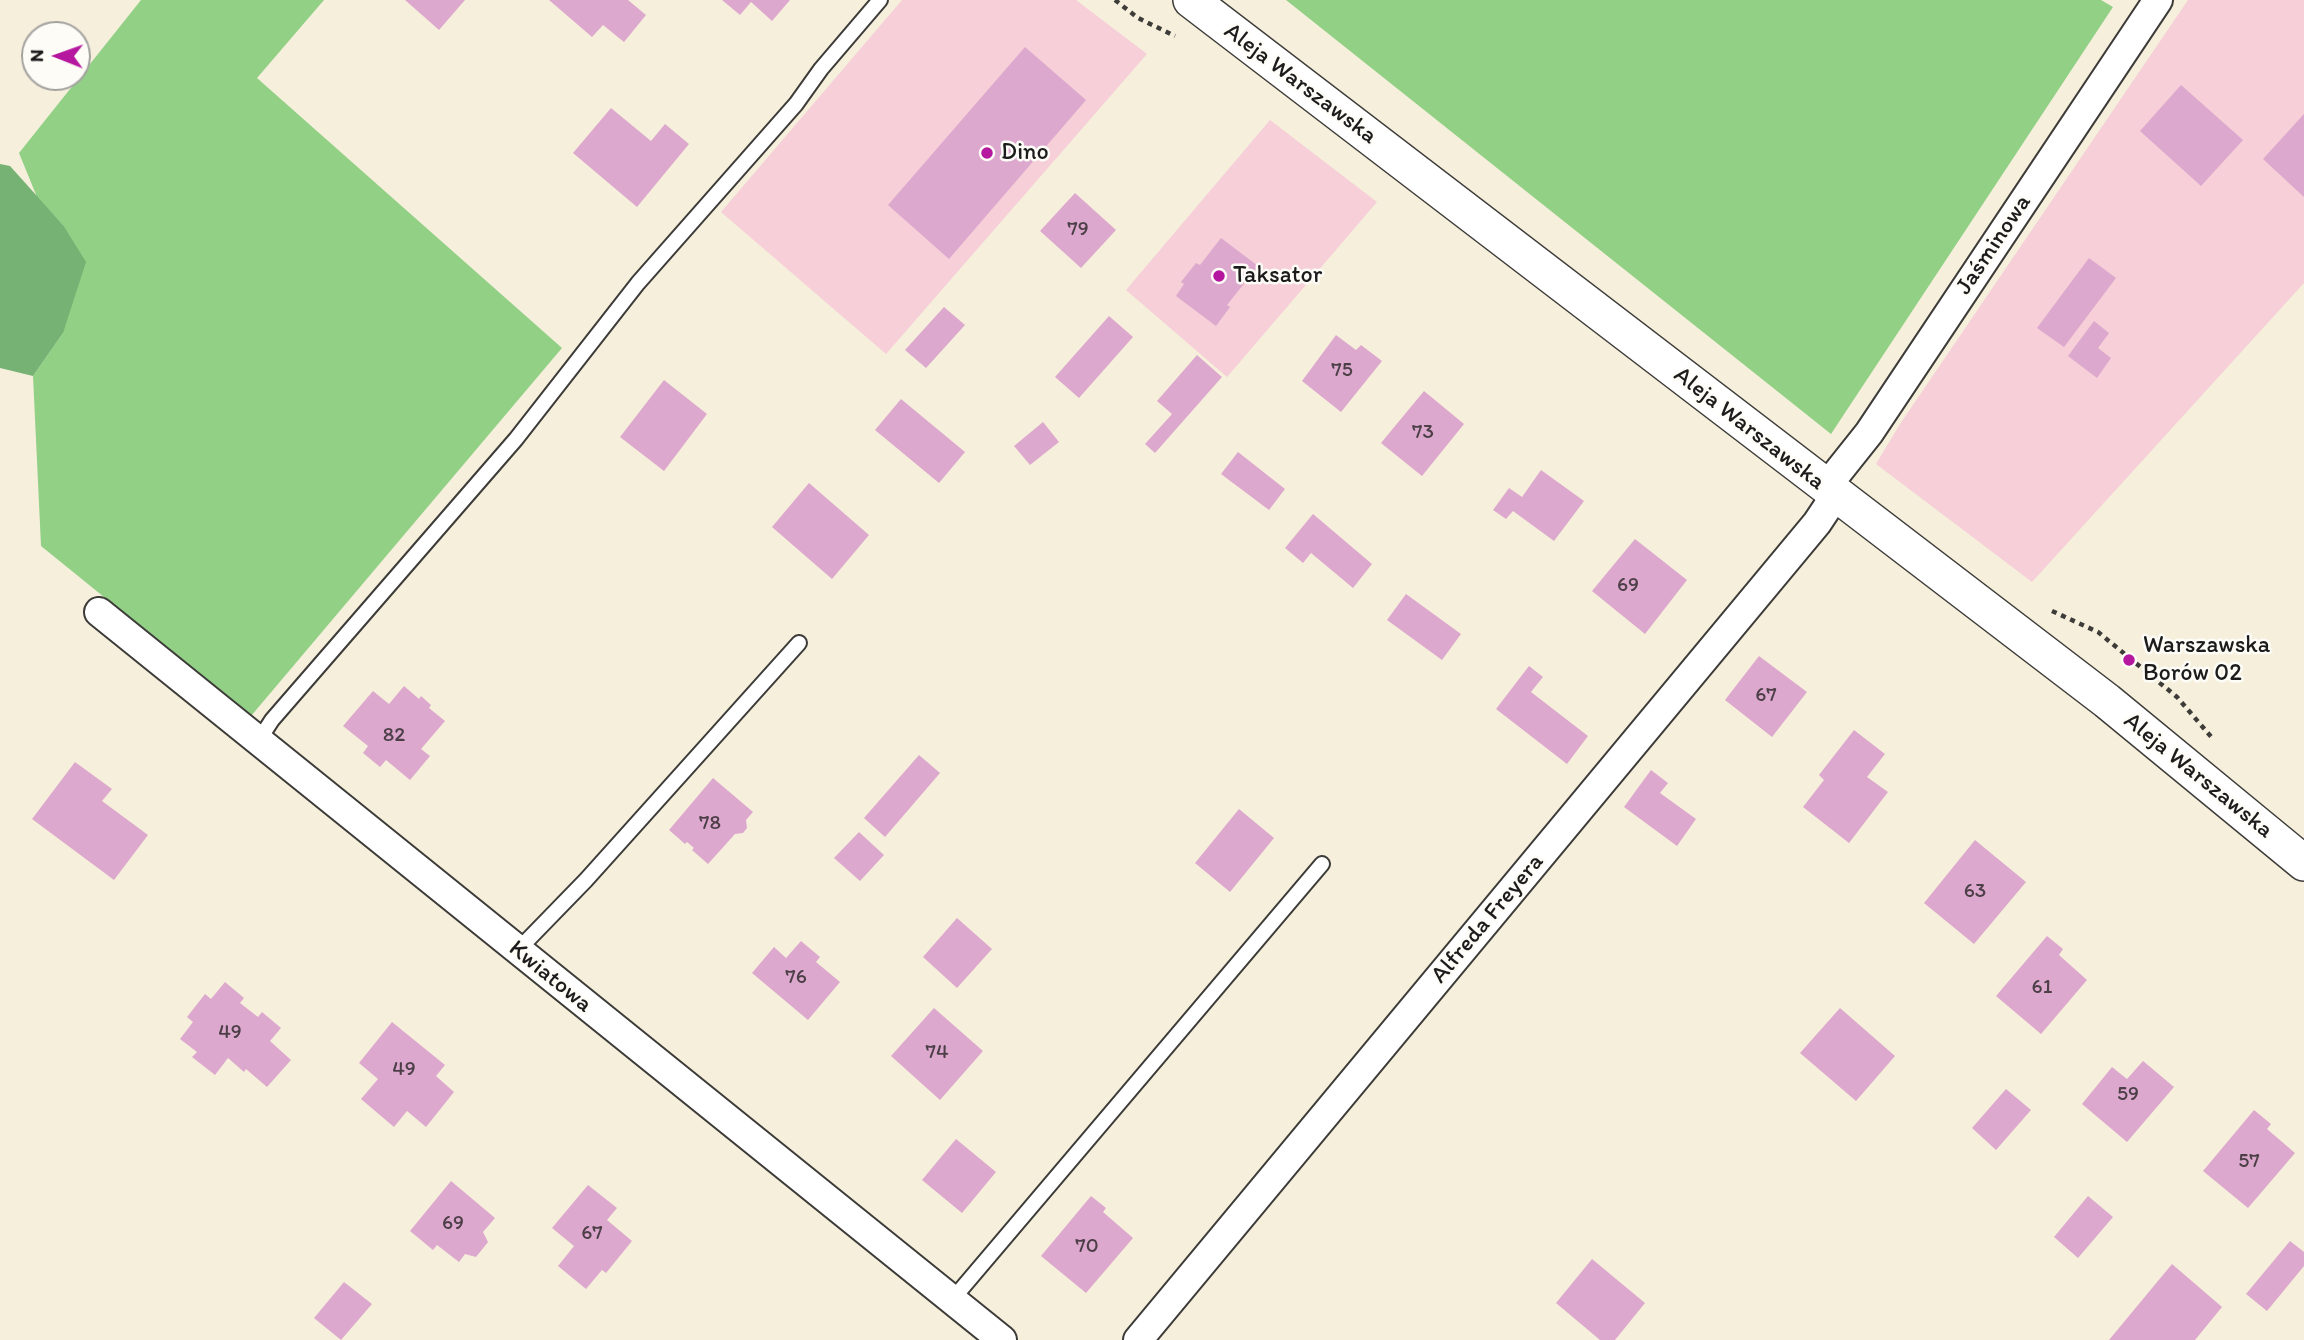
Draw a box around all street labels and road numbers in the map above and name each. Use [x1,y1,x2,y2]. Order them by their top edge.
street label: Aleja Warszawska [1218,17,1382,151]
street label: Jaśminowa [1950,189,2038,301]
street label: Aleja Warszawska [1668,361,1830,497]
street label: Aleja Warszawska [2117,707,2279,845]
street label: Alfreda Freyera [1425,848,1551,990]
street label: Kwiatowa [502,935,598,1019]

